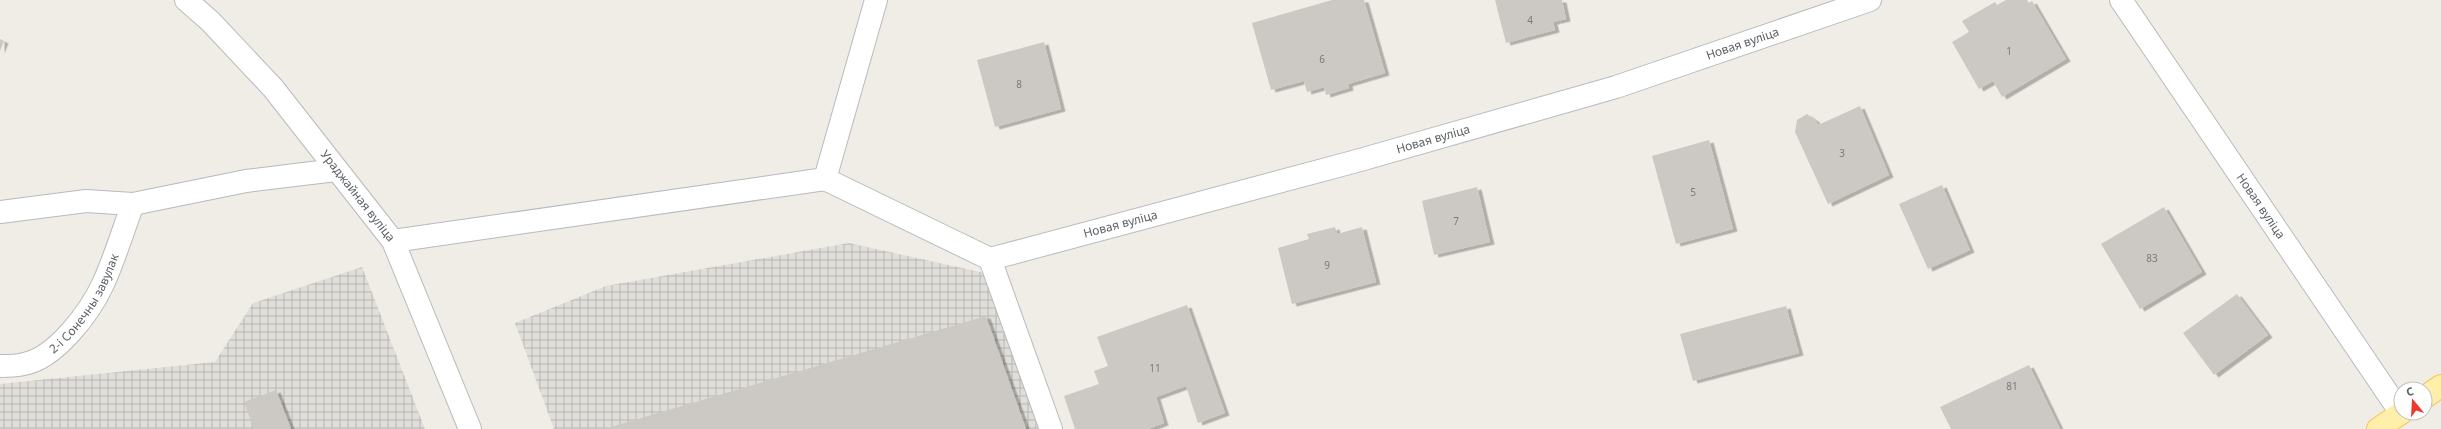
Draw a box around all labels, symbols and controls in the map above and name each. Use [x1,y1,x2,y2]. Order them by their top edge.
house number: 4 [1527,13,1533,27]
street label: Новая вуліца [1704,23,1781,64]
house number: 1 [2006,44,2012,58]
house number: 6 [1319,52,1325,66]
house number: 8 [1016,77,1022,91]
street label: Новая вуліца [1394,120,1472,157]
street label: Ураджайная вуліца [317,146,399,245]
house number: 3 [1839,146,1845,160]
street label: Новая вуліца [2233,170,2289,242]
house number: 5 [1690,185,1696,199]
street label: Новая вуліца [1081,206,1159,242]
house number: 7 [1453,214,1459,228]
street label: 2-і Сонечны завулак [45,251,123,357]
house number: 83 [2146,251,2158,265]
house number: 9 [1324,258,1330,272]
house number: 11 [1149,361,1161,375]
house number: 81 [2006,379,2018,393]
north arrow [2393,381,2433,421]
text: С [2404,383,2415,399]

